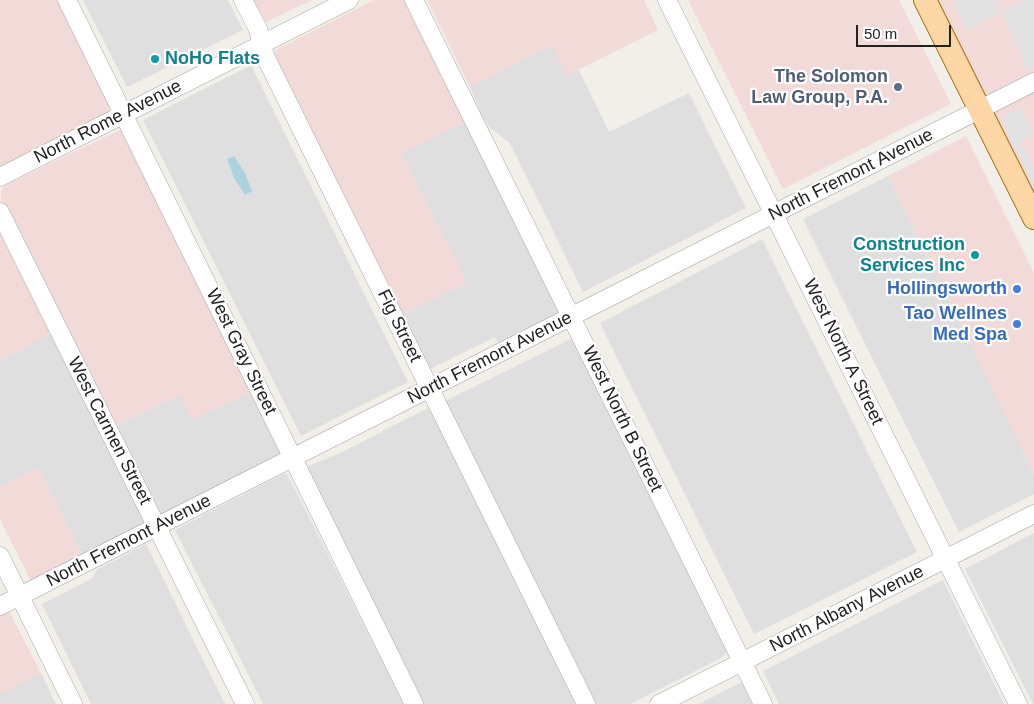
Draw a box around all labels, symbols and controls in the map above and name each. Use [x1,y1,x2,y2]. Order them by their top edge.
scale bar [859,15,954,47]
text: 50 m [864,25,897,42]
place label: NoHo Flats [165,48,260,70]
marker: NoHo Flats [149,53,161,65]
place label: The Solomon Law Group, P.A. [751,66,888,108]
street label: North Rome Avenue [31,75,185,169]
marker: The Solomon Law Group, P.A. [892,81,904,93]
street label: North Fremont Avenue [765,124,937,226]
place label: Construction Services Inc [853,234,965,276]
marker: Construction Services Inc [969,249,981,261]
street label: West North A Street [798,275,888,429]
place label: Hollingsworth [887,278,1007,300]
marker: Hollingsworth [1011,283,1023,295]
street label: West Gray Street [201,285,281,419]
street label: Fig Street [372,286,426,366]
place label: Tao Wellnes Med Spa [904,303,1007,346]
street label: North Fremont Avenue [404,307,576,409]
marker: Tao Wellnes Med Spa [1011,318,1023,330]
street label: West North B Street [577,342,667,496]
street label: West Carmen Street [62,354,156,508]
street label: North Fremont Avenue [43,490,215,592]
street label: North Albany Avenue [766,561,928,657]

